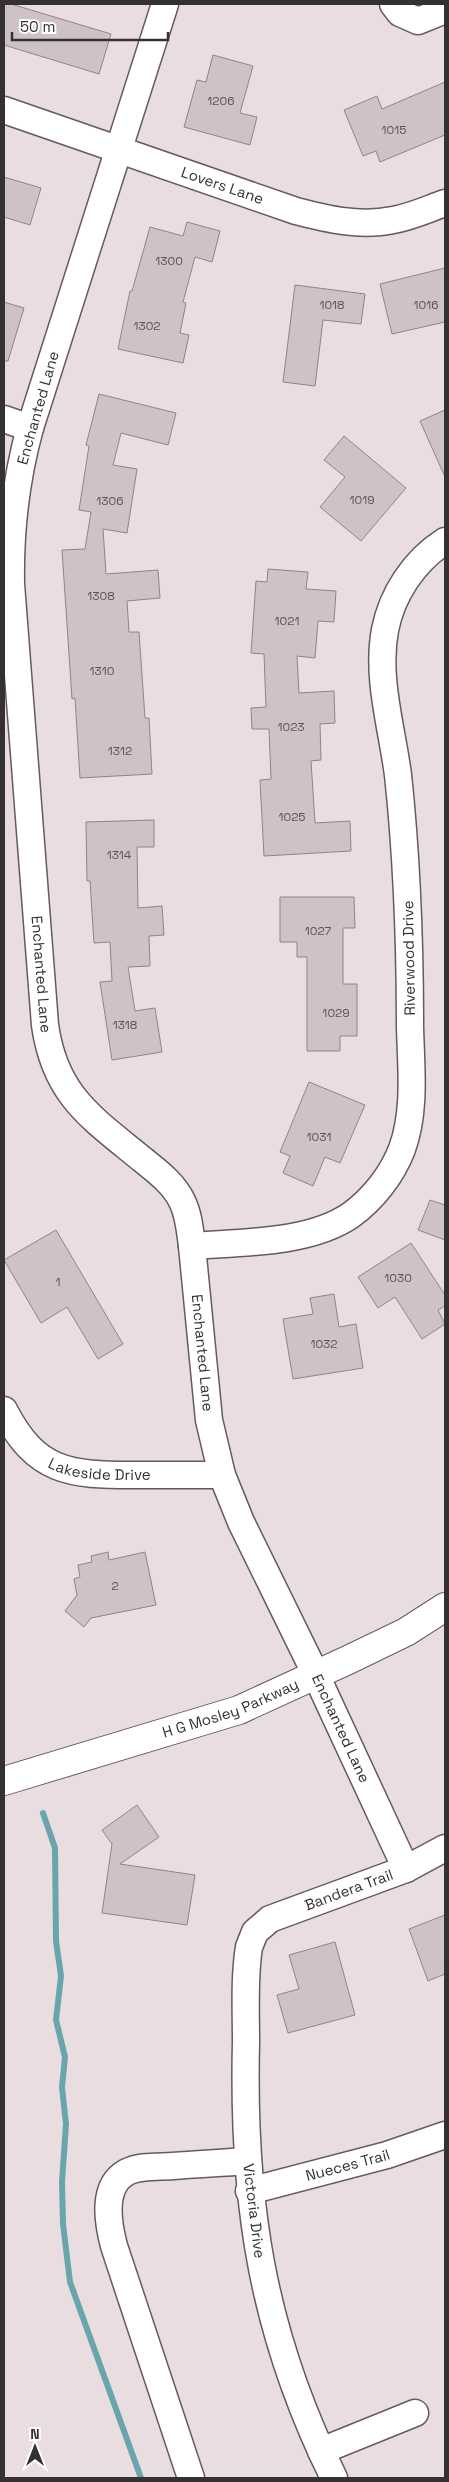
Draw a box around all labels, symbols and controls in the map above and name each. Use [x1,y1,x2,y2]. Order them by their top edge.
scale bar [12,10,169,42]
text: 50 m [20,17,55,36]
house number: 1206 [207,93,235,109]
house number: 1015 [382,122,406,138]
street label: Lovers Lane [179,162,266,208]
house number: 1300 [155,253,183,269]
house number: 1018 [319,297,345,313]
house number: 1016 [413,297,439,313]
house number: 1302 [133,318,161,334]
street label: Enchanted Lane [12,349,63,467]
house number: 1019 [349,492,375,508]
house number: 1306 [96,493,124,509]
house number: 1308 [87,588,115,604]
house number: 1021 [275,613,299,629]
house number: 1310 [90,663,114,679]
house number: 1023 [277,719,305,735]
house number: 1312 [108,743,132,759]
house number: 1025 [278,809,306,825]
house number: 1314 [107,847,132,863]
street label: Riverwood Drive [398,900,419,1016]
street label: Enchanted Lane [28,915,56,1034]
house number: 1027 [305,923,332,939]
house number: 1029 [322,1005,350,1021]
house number: 1318 [113,1017,137,1033]
house number: 1031 [307,1129,331,1145]
house number: 1030 [384,1270,412,1286]
house number: 1 [55,1274,61,1290]
street label: Enchanted Lane [188,1293,218,1412]
house number: 1032 [310,1336,338,1352]
street label: Lakeside Drive [45,1454,151,1484]
house number: 2 [111,1578,119,1594]
street label: Enchanted Lane [308,1671,375,1786]
street label: H G Mosley Parkway [160,1674,301,1742]
street label: Bandera Trail [302,1865,396,1914]
street label: Nueces Trail [303,2145,392,2185]
street label: Victoria Drive [239,2162,270,2259]
north arrow [10,2422,60,2472]
text: N [30,2425,40,2443]

